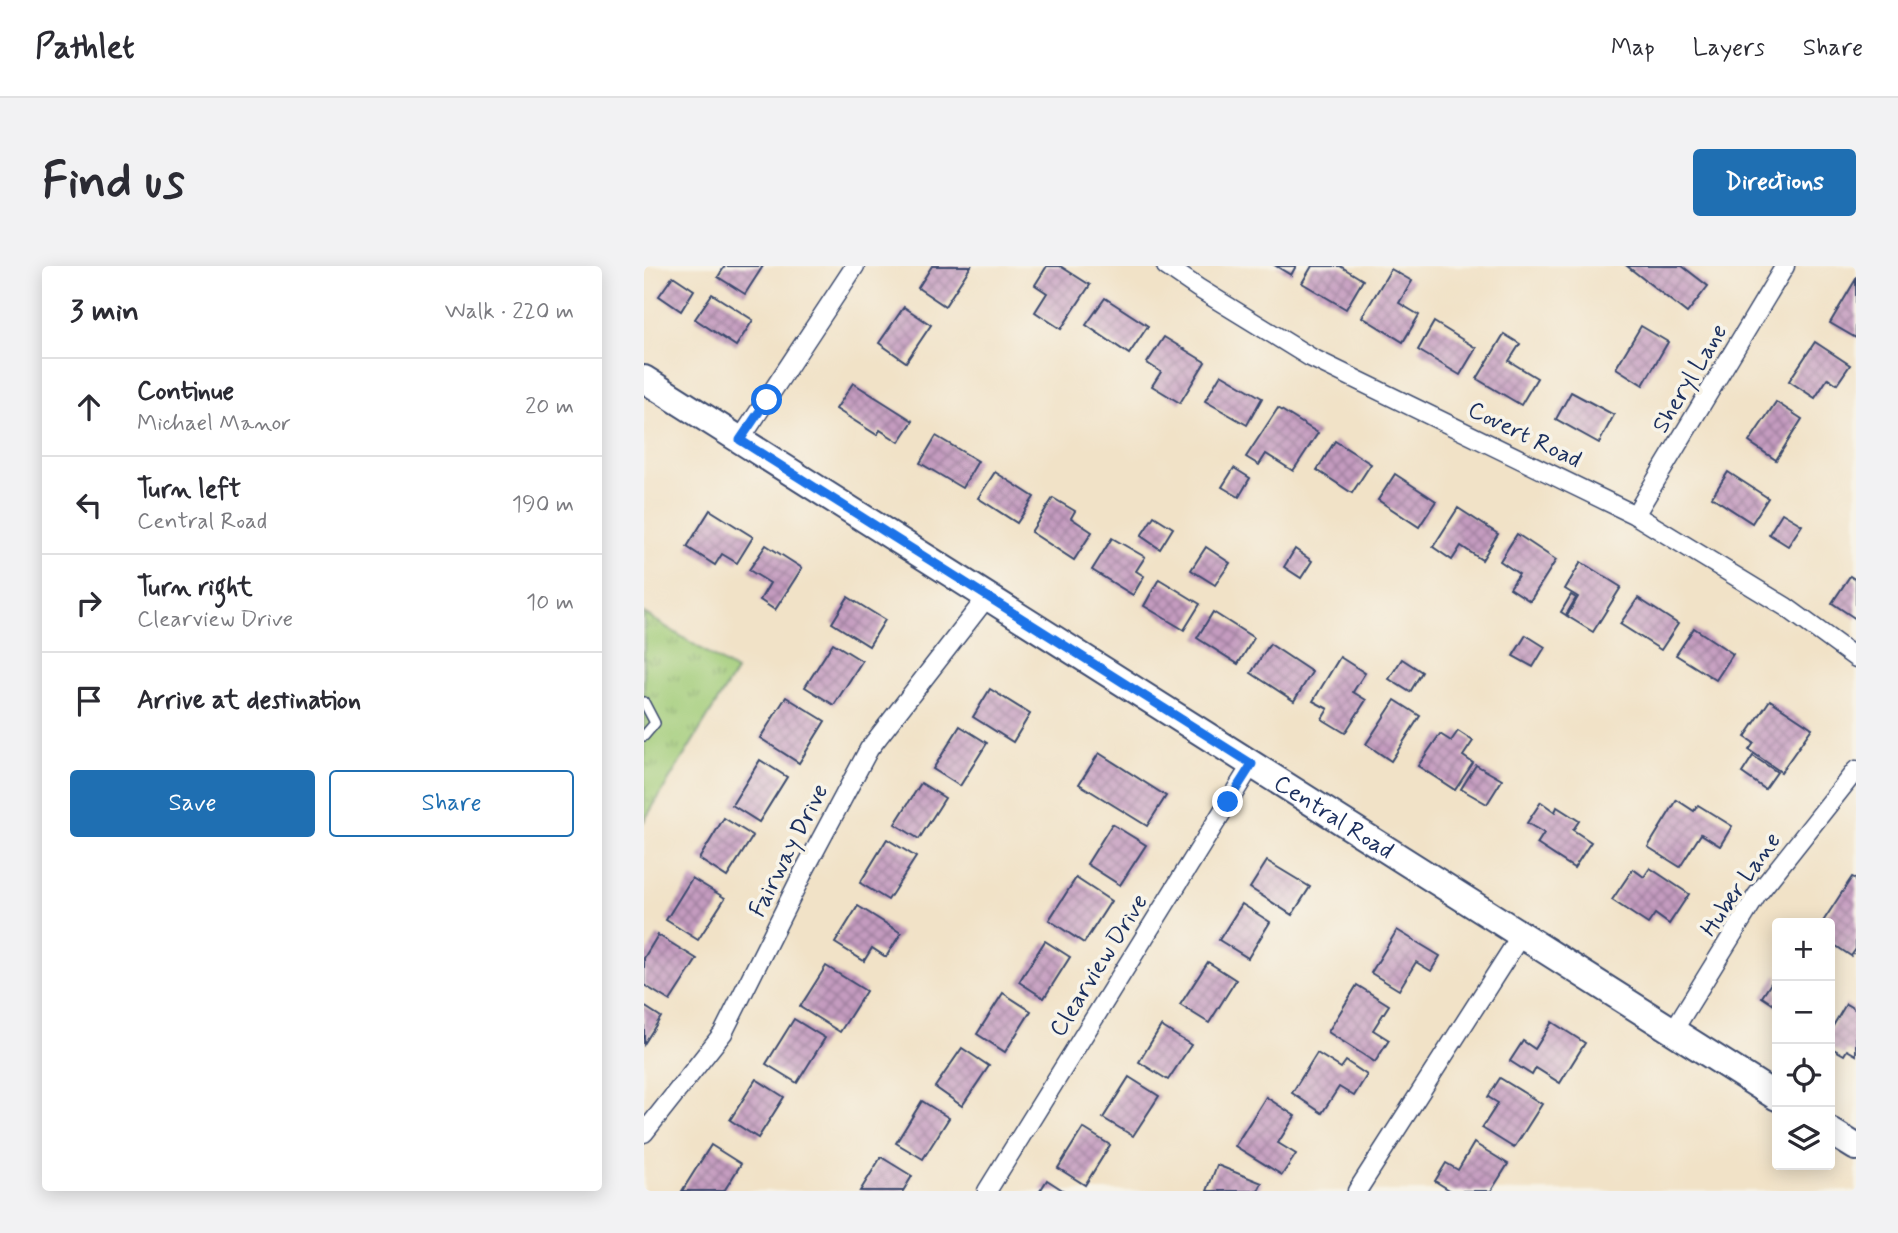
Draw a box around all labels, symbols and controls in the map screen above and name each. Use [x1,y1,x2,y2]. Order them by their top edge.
text: Pathlet [35,26,135,70]
text: Map [1611,33,1655,64]
text: Layers [1693,33,1765,64]
text: Share [1803,33,1863,64]
button: Directions [1693,149,1856,216]
text: Find us [42,150,185,215]
text: 3 min [70,292,139,331]
text: Walk · 220 m [445,297,574,327]
street label: Sheryl Lane [1646,318,1735,439]
text: Continue [137,375,234,409]
route start [751,384,782,415]
icon: ahead [70,388,108,426]
text: 20 m [525,392,574,422]
street label: Covert Road [1462,395,1586,476]
text: Michael Manor [137,409,291,439]
text: Turn left [137,473,241,507]
icon: left [70,486,108,524]
text: 190 m [512,490,574,520]
text: Central Road [137,507,267,537]
text: Turn right [137,571,253,605]
icon: right [70,584,108,622]
text: 10 m [526,588,574,618]
text: Clearview Drive [137,605,293,635]
icon: arrive [70,682,108,720]
text: Arrive at destination [137,684,361,718]
street label: Central Road [1268,768,1399,867]
button: Save [70,770,315,837]
button: Share [329,770,574,837]
street label: Fairway Drive [743,779,836,923]
route end [1212,786,1243,817]
street label: Huber Lane [1694,827,1789,943]
street label: Clearview Drive [1043,888,1156,1043]
map controls [1772,918,1835,1170]
button: + [1772,918,1835,981]
button: − [1772,981,1835,1044]
button: locate [1772,1044,1835,1107]
button: layers [1772,1107,1835,1170]

